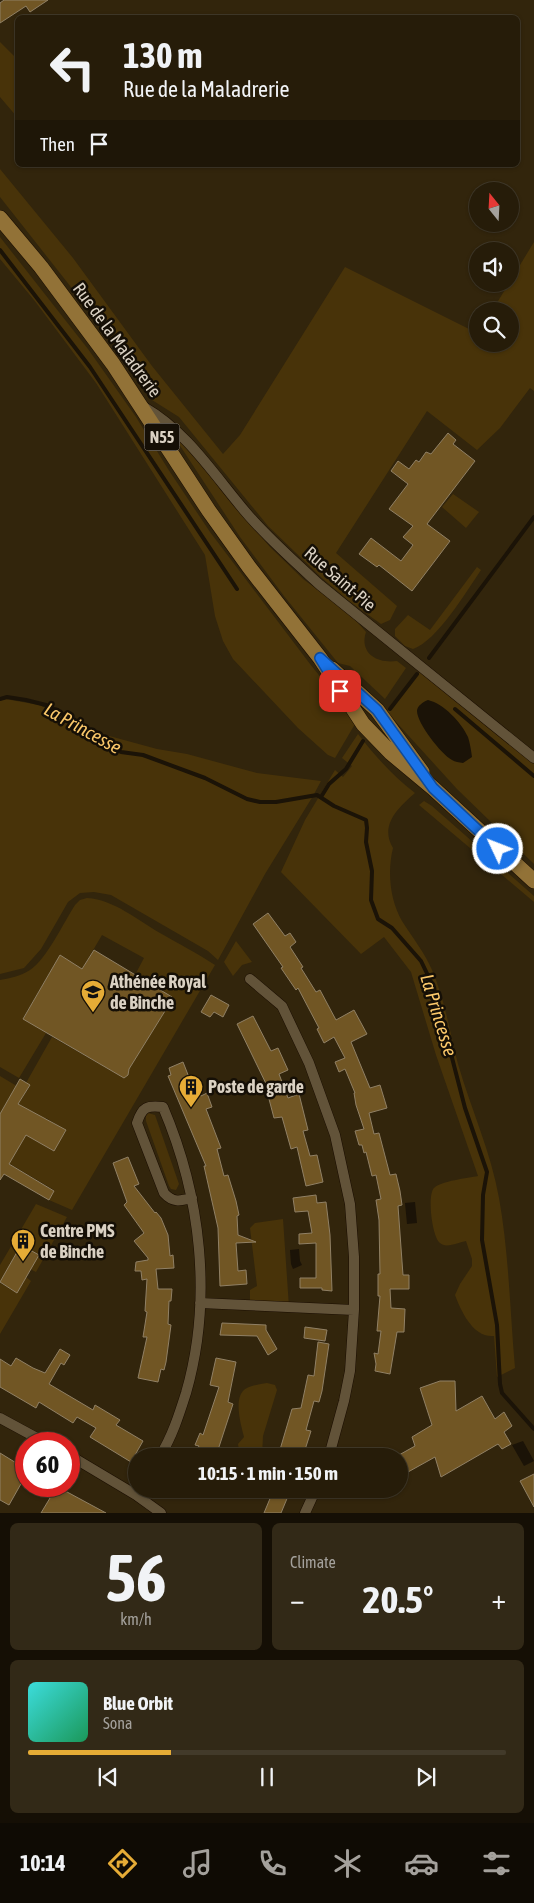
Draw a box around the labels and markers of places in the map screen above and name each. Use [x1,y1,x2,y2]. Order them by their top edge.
pin [319,670,361,712]
place label: Athénée Royal de Binche [109,971,206,1013]
school or university icon: Athénée Royal de Binche [80,979,106,1013]
building icon: Poste de garde [178,1074,204,1108]
place label: Poste de garde [208,1076,304,1097]
place label: Centre PMS de Binche [40,1220,115,1262]
building icon: Centre PMS de Binche [10,1228,36,1262]

